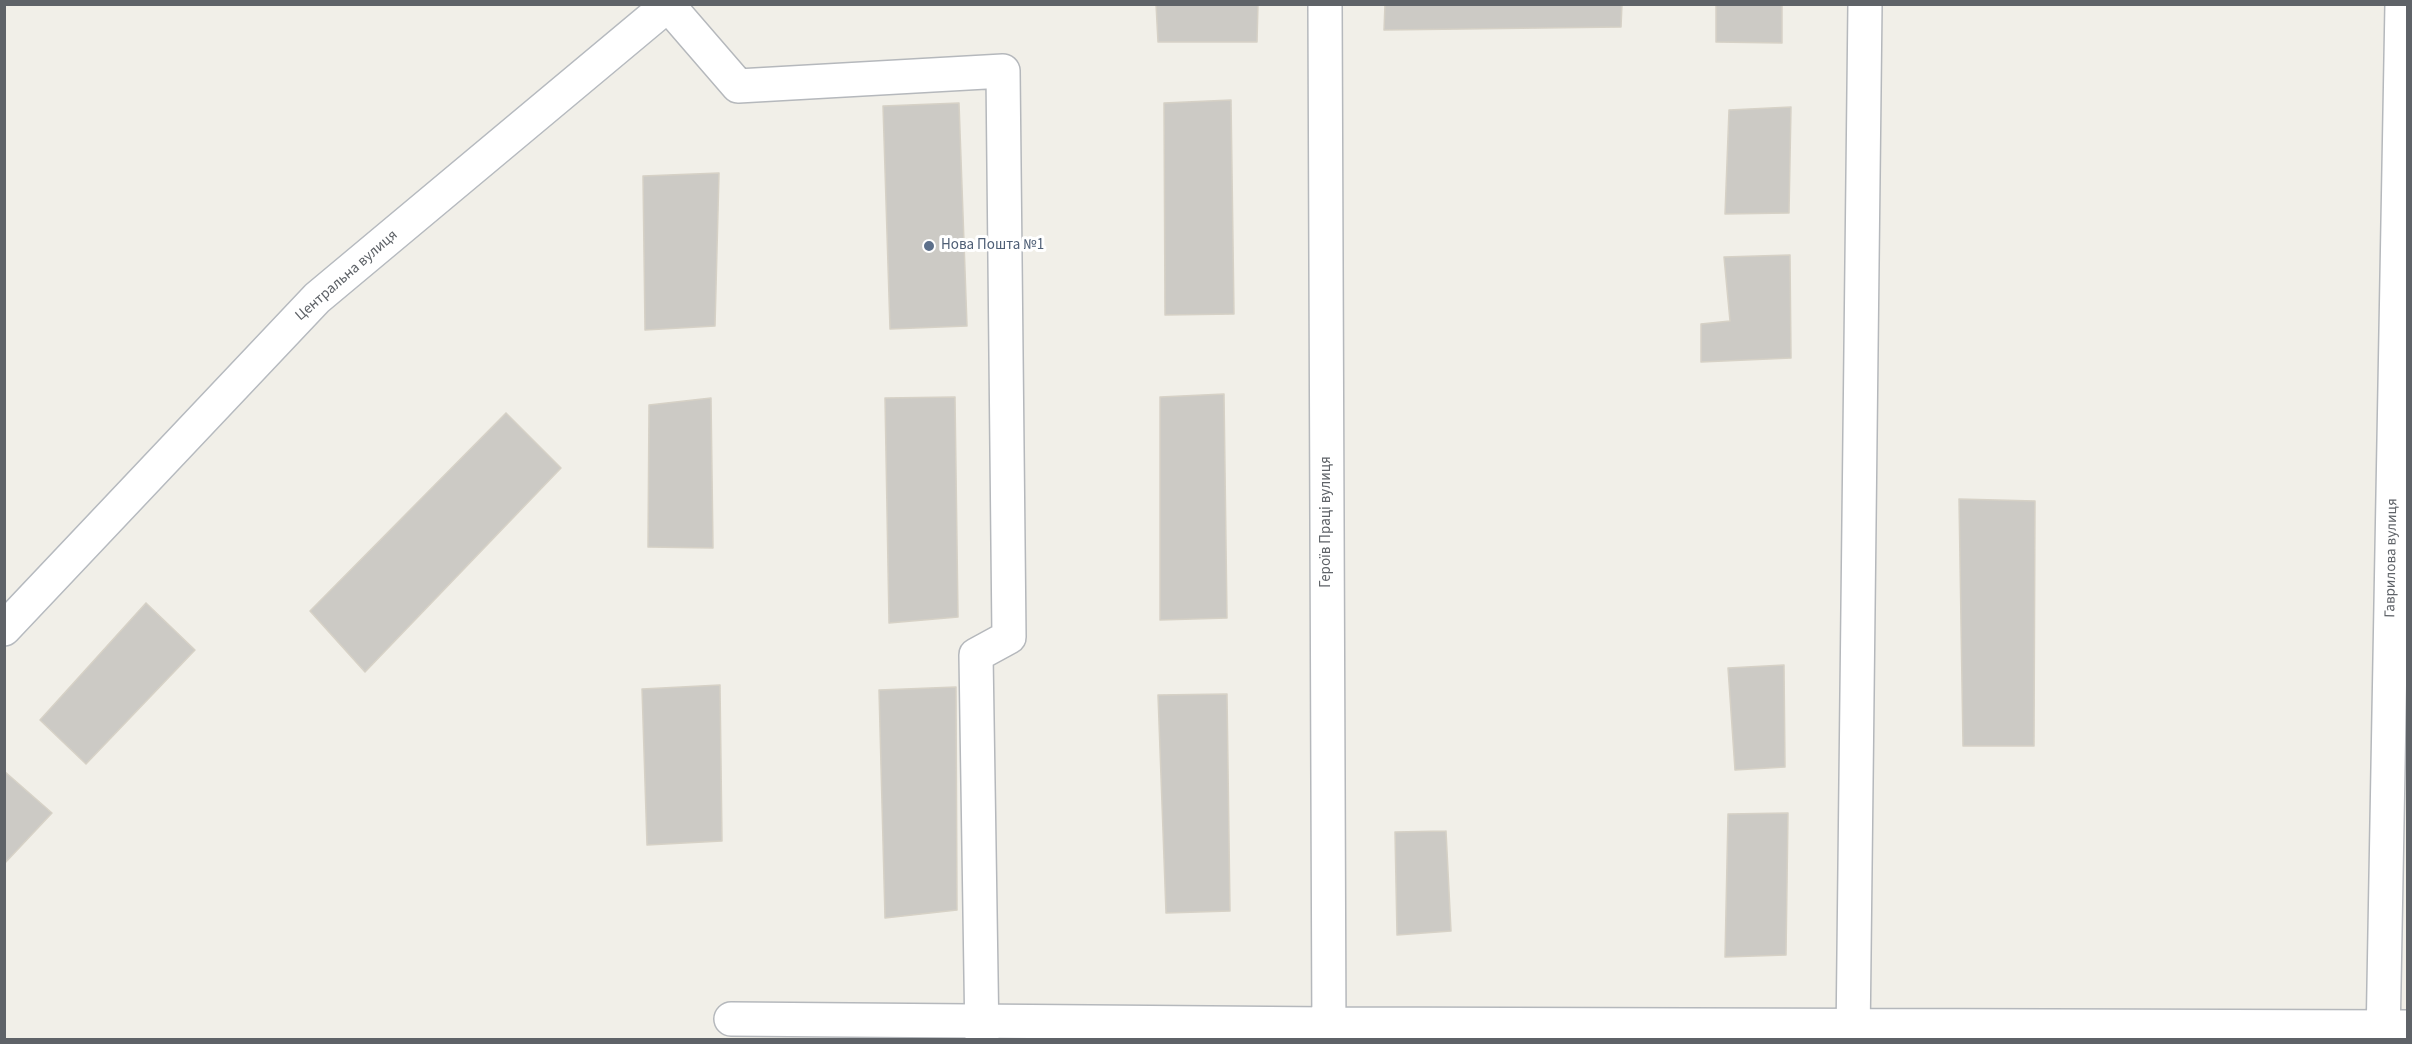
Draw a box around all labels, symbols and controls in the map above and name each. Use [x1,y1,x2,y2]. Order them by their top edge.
street label: Центральна вулиця [292,227,402,325]
place label: Нова Пошта №1 [941,237,1044,255]
marker: Нова Пошта №1 [922,239,936,253]
street label: Героїв Праці вулиця [1318,456,1336,588]
street label: Гаврилова вулиця [2382,498,2402,618]

